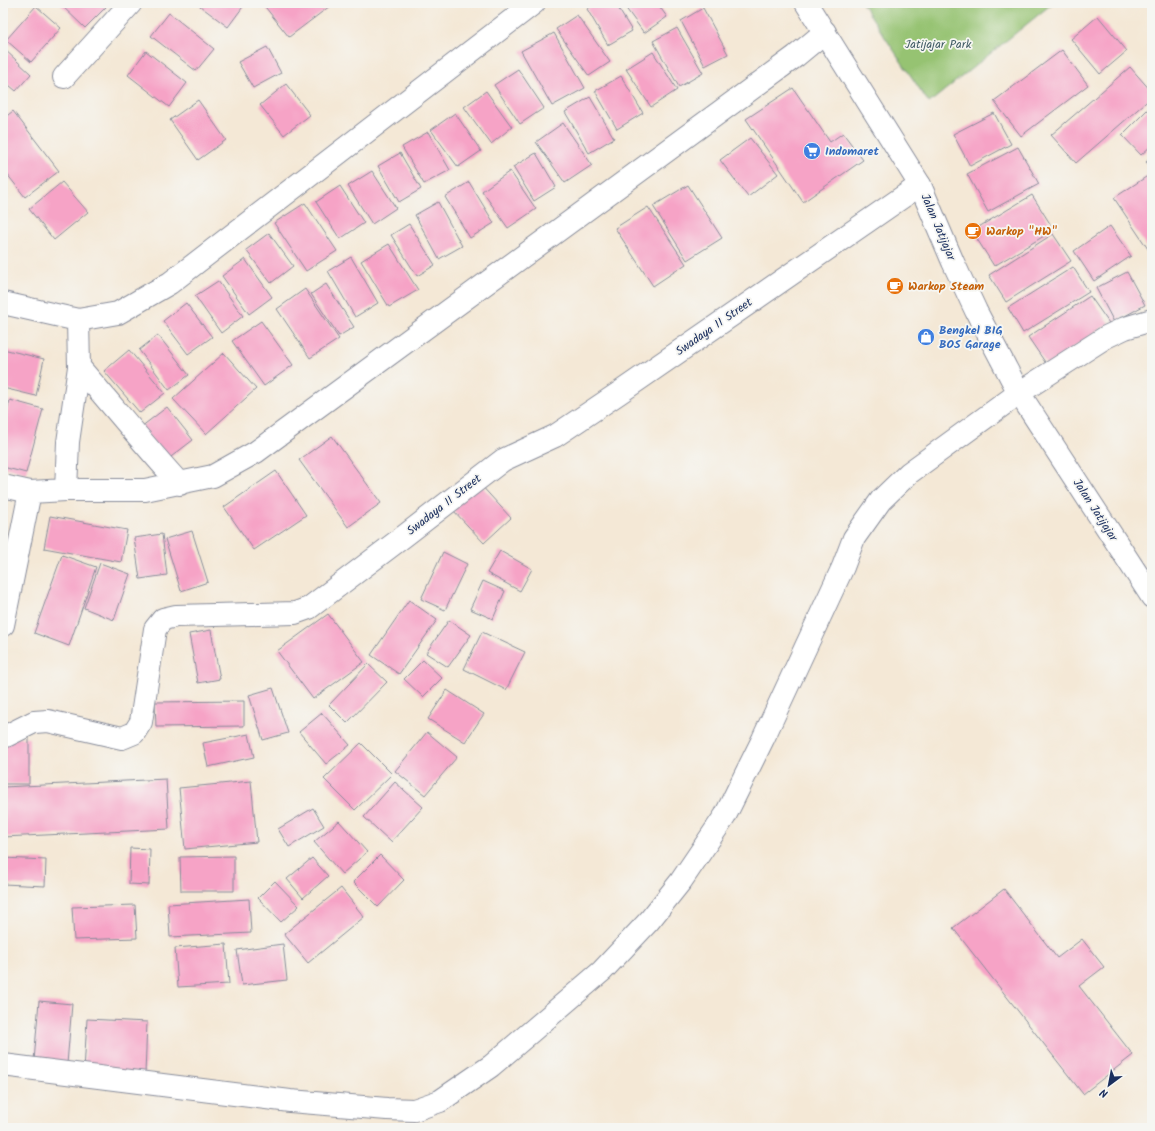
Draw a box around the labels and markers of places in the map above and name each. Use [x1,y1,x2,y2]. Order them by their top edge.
supermarket icon: Indomaret [802,141,822,161]
place label: Indomaret [825,142,879,161]
cafe icon: Warkop "HW" [963,221,983,241]
place label: Warkop "HW" [986,222,1057,241]
cafe icon: Warkop Steam [885,276,905,296]
place label: Warkop Steam [908,277,984,296]
place label: Bengkel BIG BOS Garage [939,321,1003,354]
shop icon: Bengkel BIG BOS Garage [916,327,936,347]

